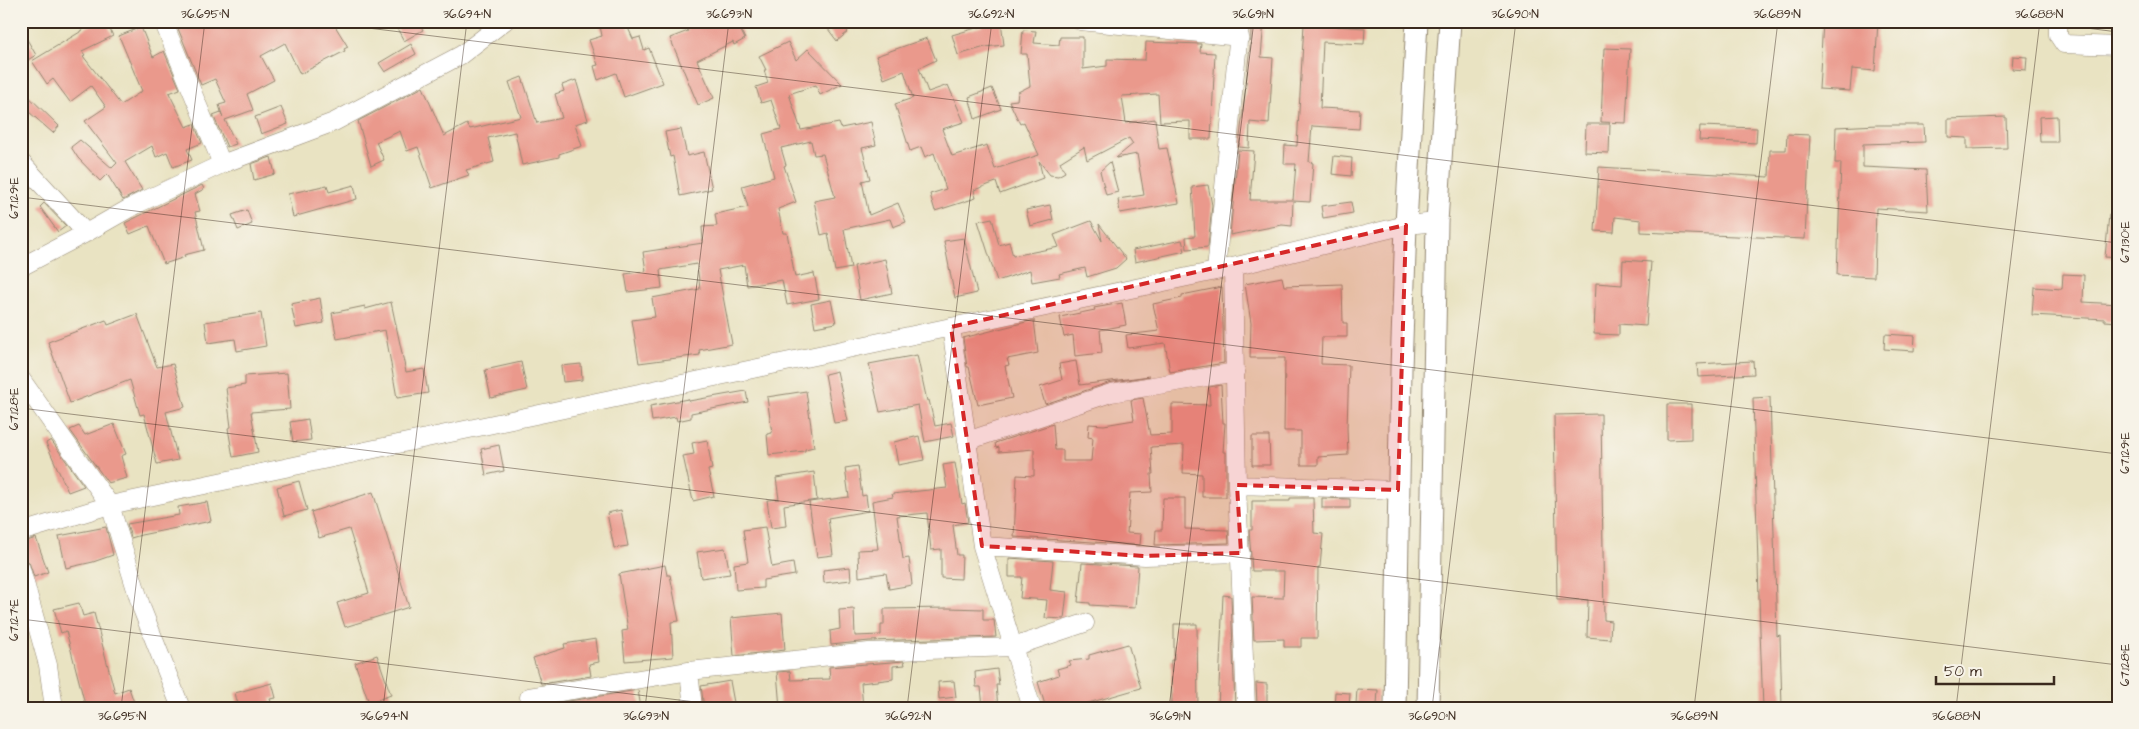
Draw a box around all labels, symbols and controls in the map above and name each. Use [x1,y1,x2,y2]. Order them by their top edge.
text: 36.695°N [181,6,230,23]
text: 36.694°N [443,6,491,23]
text: 36.693°N [706,6,752,23]
text: 36.692°N [968,6,1015,23]
text: 36.691°N [1232,6,1274,23]
text: 36.690°N [1491,6,1539,23]
text: 36.689°N [1753,6,1801,23]
text: 36.688°N [2015,6,2064,23]
text: 67.129°E [6,177,23,219]
text: 67.130°E [2117,221,2134,263]
text: 67.128°E [6,388,23,430]
text: 67.129°E [2117,432,2134,474]
text: 67.127°E [6,599,23,641]
text: 67.128°E [2117,644,2134,686]
scale bar [1936,654,2054,686]
text: 50 m [1944,661,1982,682]
text: 36.695°N [98,708,147,725]
text: 36.694°N [360,708,408,725]
text: 36.693°N [623,708,669,725]
text: 36.692°N [885,708,932,725]
text: 36.691°N [1149,708,1191,725]
text: 36.690°N [1408,708,1456,725]
text: 36.689°N [1670,708,1718,725]
text: 36.688°N [1932,708,1981,725]

